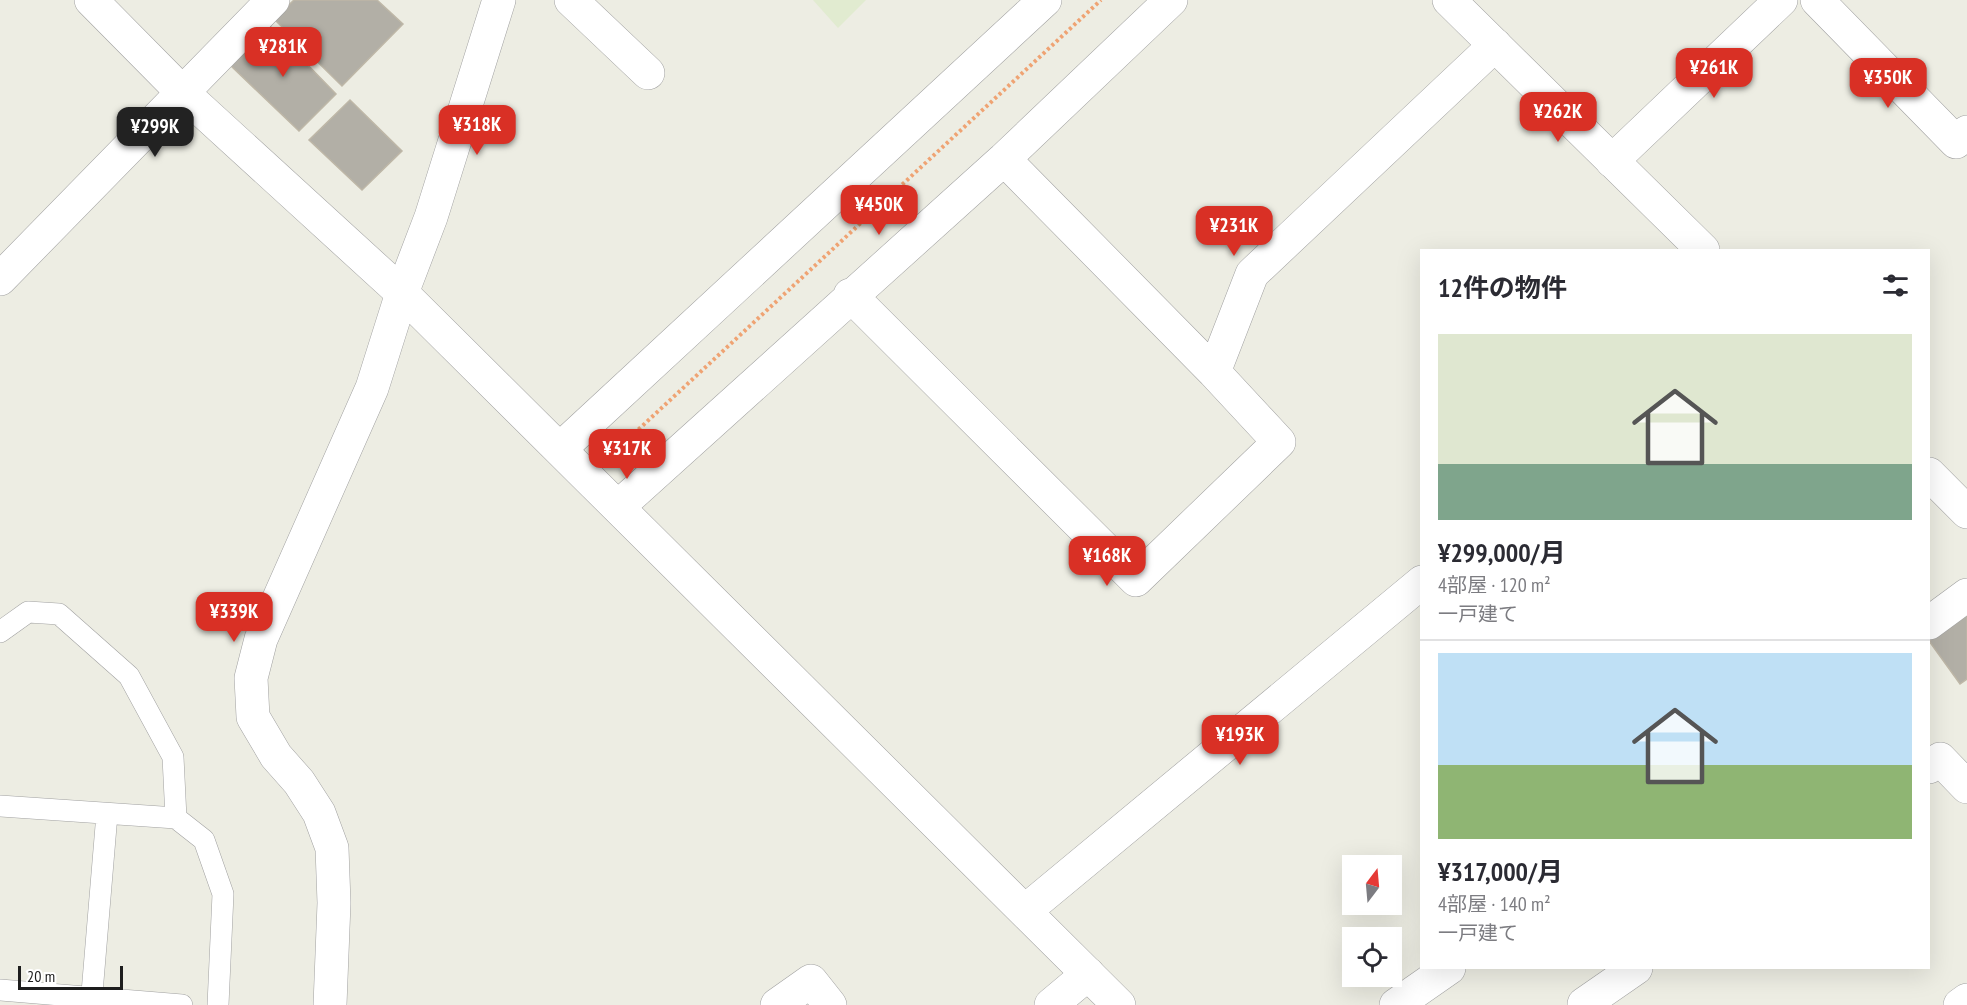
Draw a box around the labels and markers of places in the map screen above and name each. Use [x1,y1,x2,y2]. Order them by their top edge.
pin: ¥281K [241,27,325,78]
pin: ¥261K [1672,48,1756,99]
pin: ¥350K [1846,58,1930,109]
pin: ¥262K [1516,92,1600,143]
pin: ¥318K [435,105,519,156]
pin: ¥299K [113,107,197,158]
pin: ¥450K [837,185,921,236]
pin: ¥231K [1192,206,1276,257]
pin: ¥317K [585,429,669,480]
pin: ¥168K [1065,536,1149,587]
pin: ¥339K [192,592,276,643]
pin: ¥193K [1198,715,1282,766]

